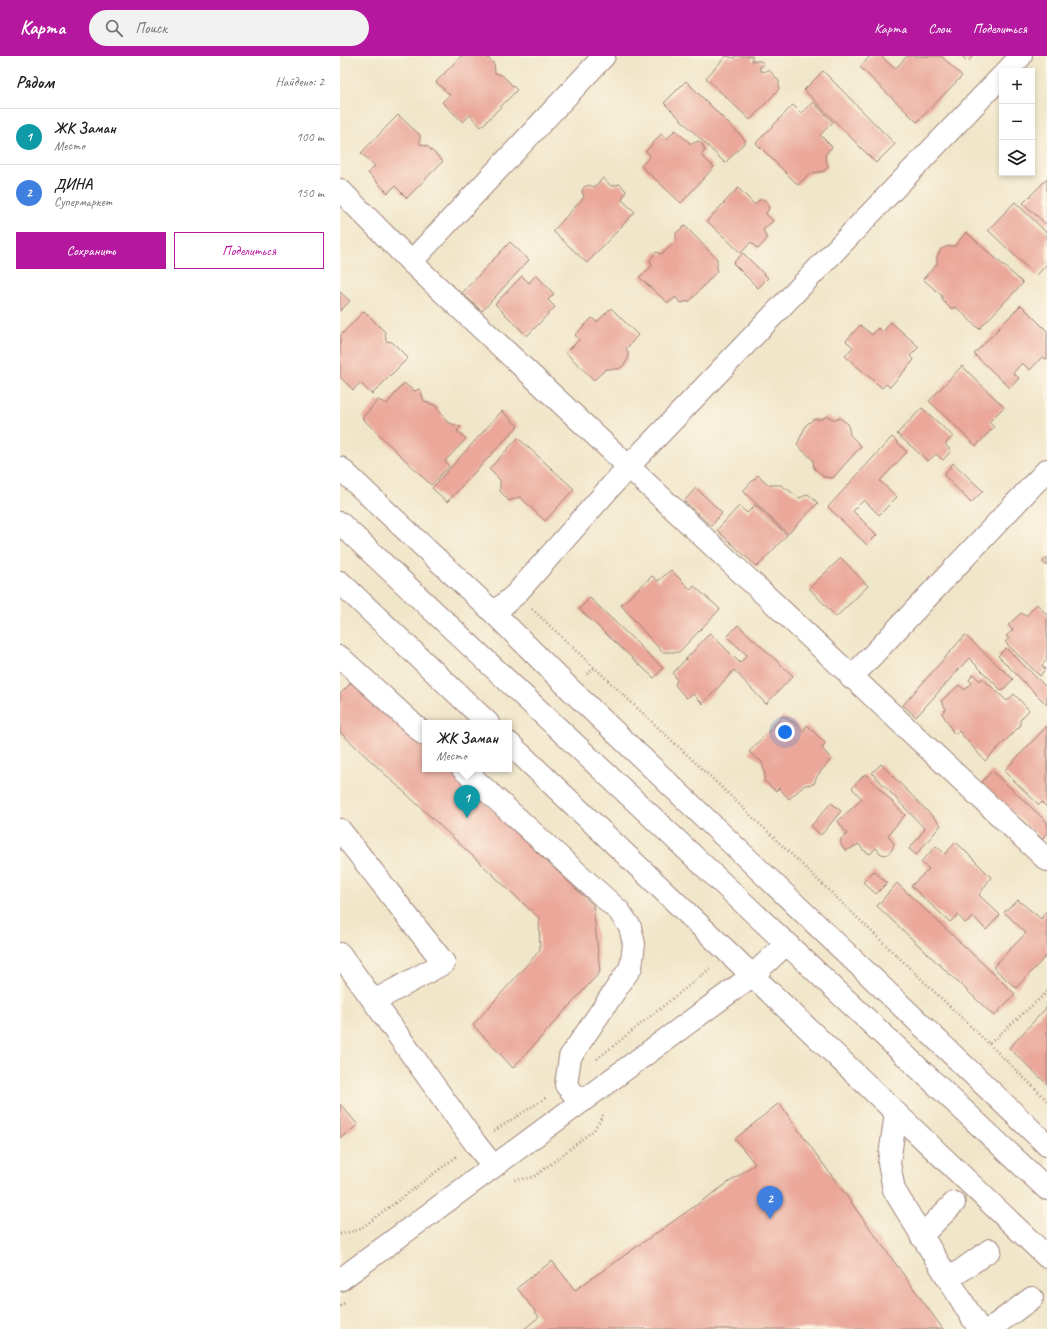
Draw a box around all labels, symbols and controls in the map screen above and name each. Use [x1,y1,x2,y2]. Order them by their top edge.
search box [89,10,369,46]
text: Карта [20,16,65,40]
icon: search [103,17,125,39]
text: Поиск [135,19,167,38]
text: Карта [874,20,906,37]
text: Слои [928,20,951,37]
text: Поделиться [973,20,1027,37]
map controls [999,68,1035,176]
button: + [999,68,1035,104]
text: Рядом [16,72,54,93]
text: Найдено: 2 [276,74,324,90]
button: − [999,104,1035,140]
text: ЖК Заман [54,119,116,138]
text: 1 [26,129,32,145]
text: 100 m [296,129,324,145]
text: Место [54,138,85,154]
button: layers [999,140,1035,176]
text: ДИНА [54,175,93,194]
text: 2 [26,185,32,201]
text: 150 m [296,185,324,201]
text: Супермаркет [54,194,112,210]
button: Сохранить [16,232,166,269]
button: Поделиться [174,232,324,269]
popup [422,720,512,772]
your location [775,722,795,742]
text: ЖК Заман [436,729,498,748]
text: Место [436,748,467,764]
pin: 1 [454,785,480,818]
pin: 2 [757,1186,783,1219]

